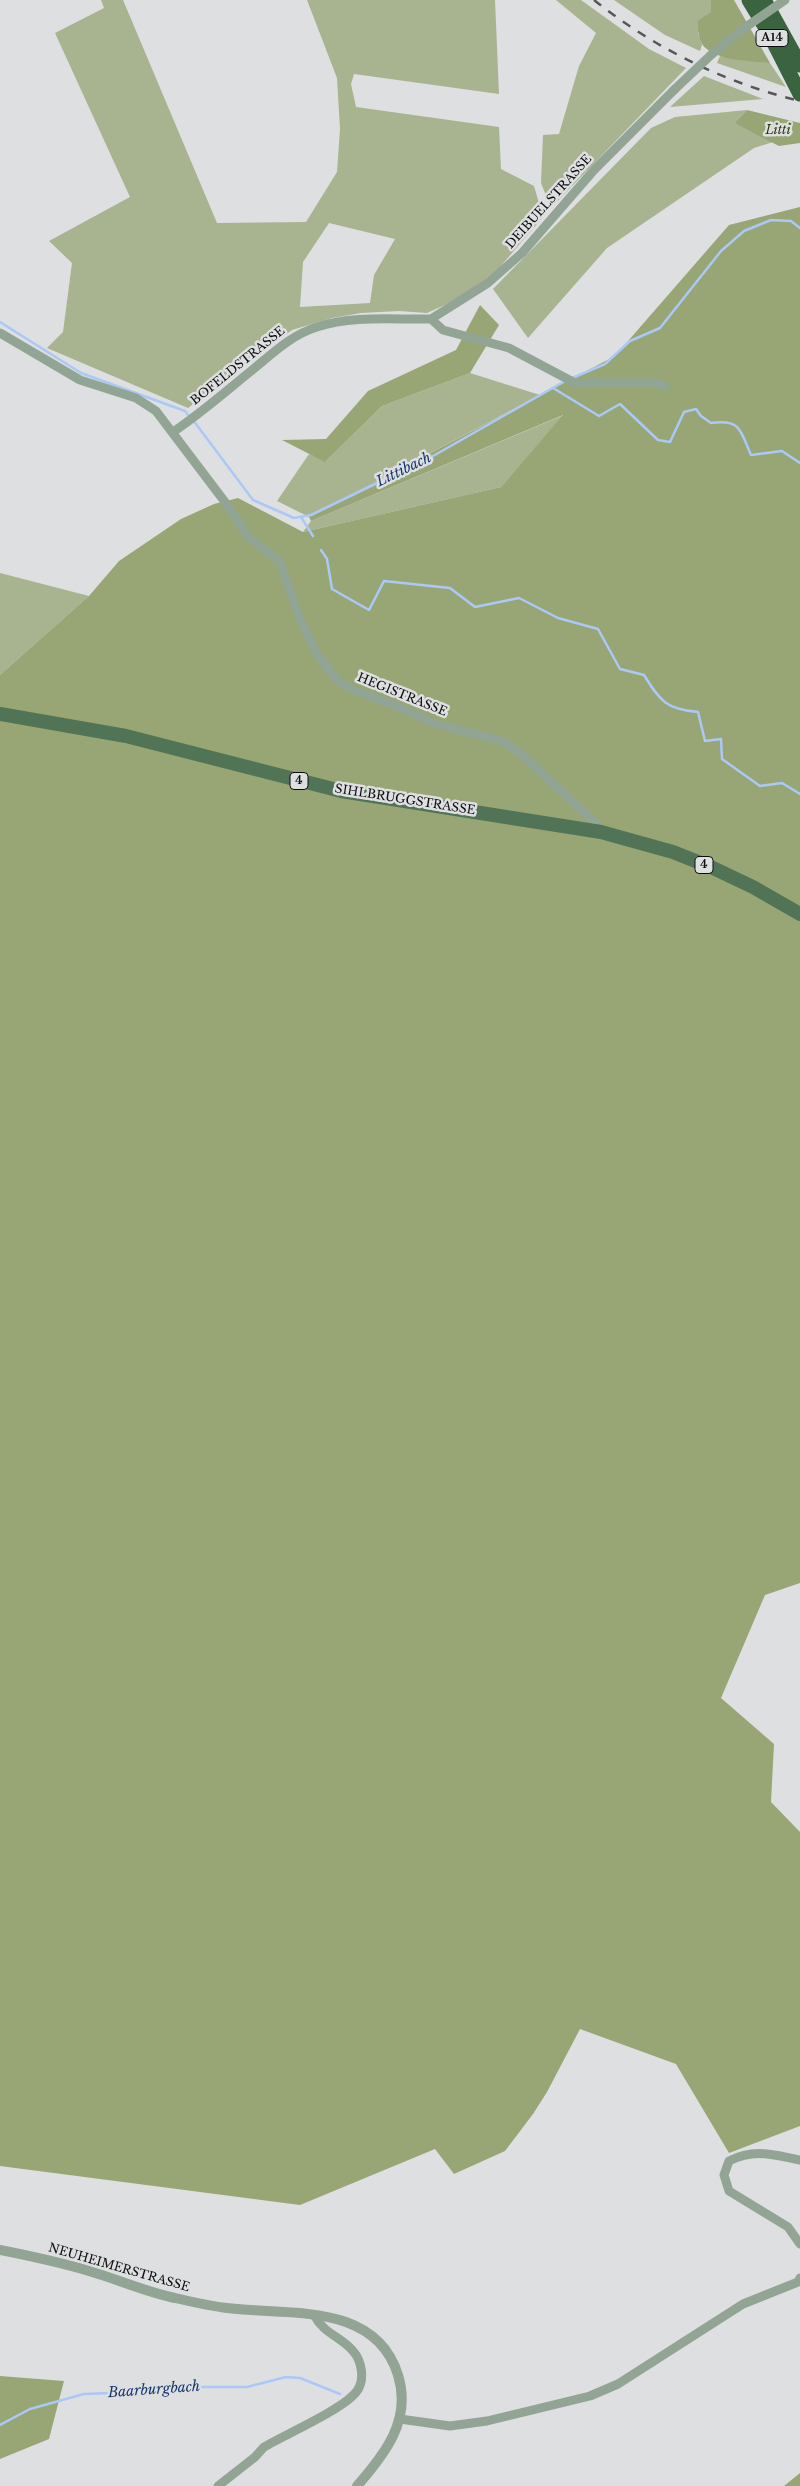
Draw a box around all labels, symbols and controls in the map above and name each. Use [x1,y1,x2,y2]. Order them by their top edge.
road number: A14 [756,29,788,46]
park label: Litti [765,124,791,138]
street label: DEIBUELSTRASSE [503,152,595,252]
street label: BOFELDSTRASSE [188,324,288,408]
water label: Littibach [374,450,434,490]
street label: HEGISTRASSE [355,670,449,720]
road number: 4 [290,772,308,789]
street label: SIHLBRUGGSTRASSE [334,782,476,818]
road number: 4 [695,856,713,874]
street label: NEUHEIMERSTRASSE [47,2241,191,2295]
water label: Baarburgbach [107,2378,201,2402]

